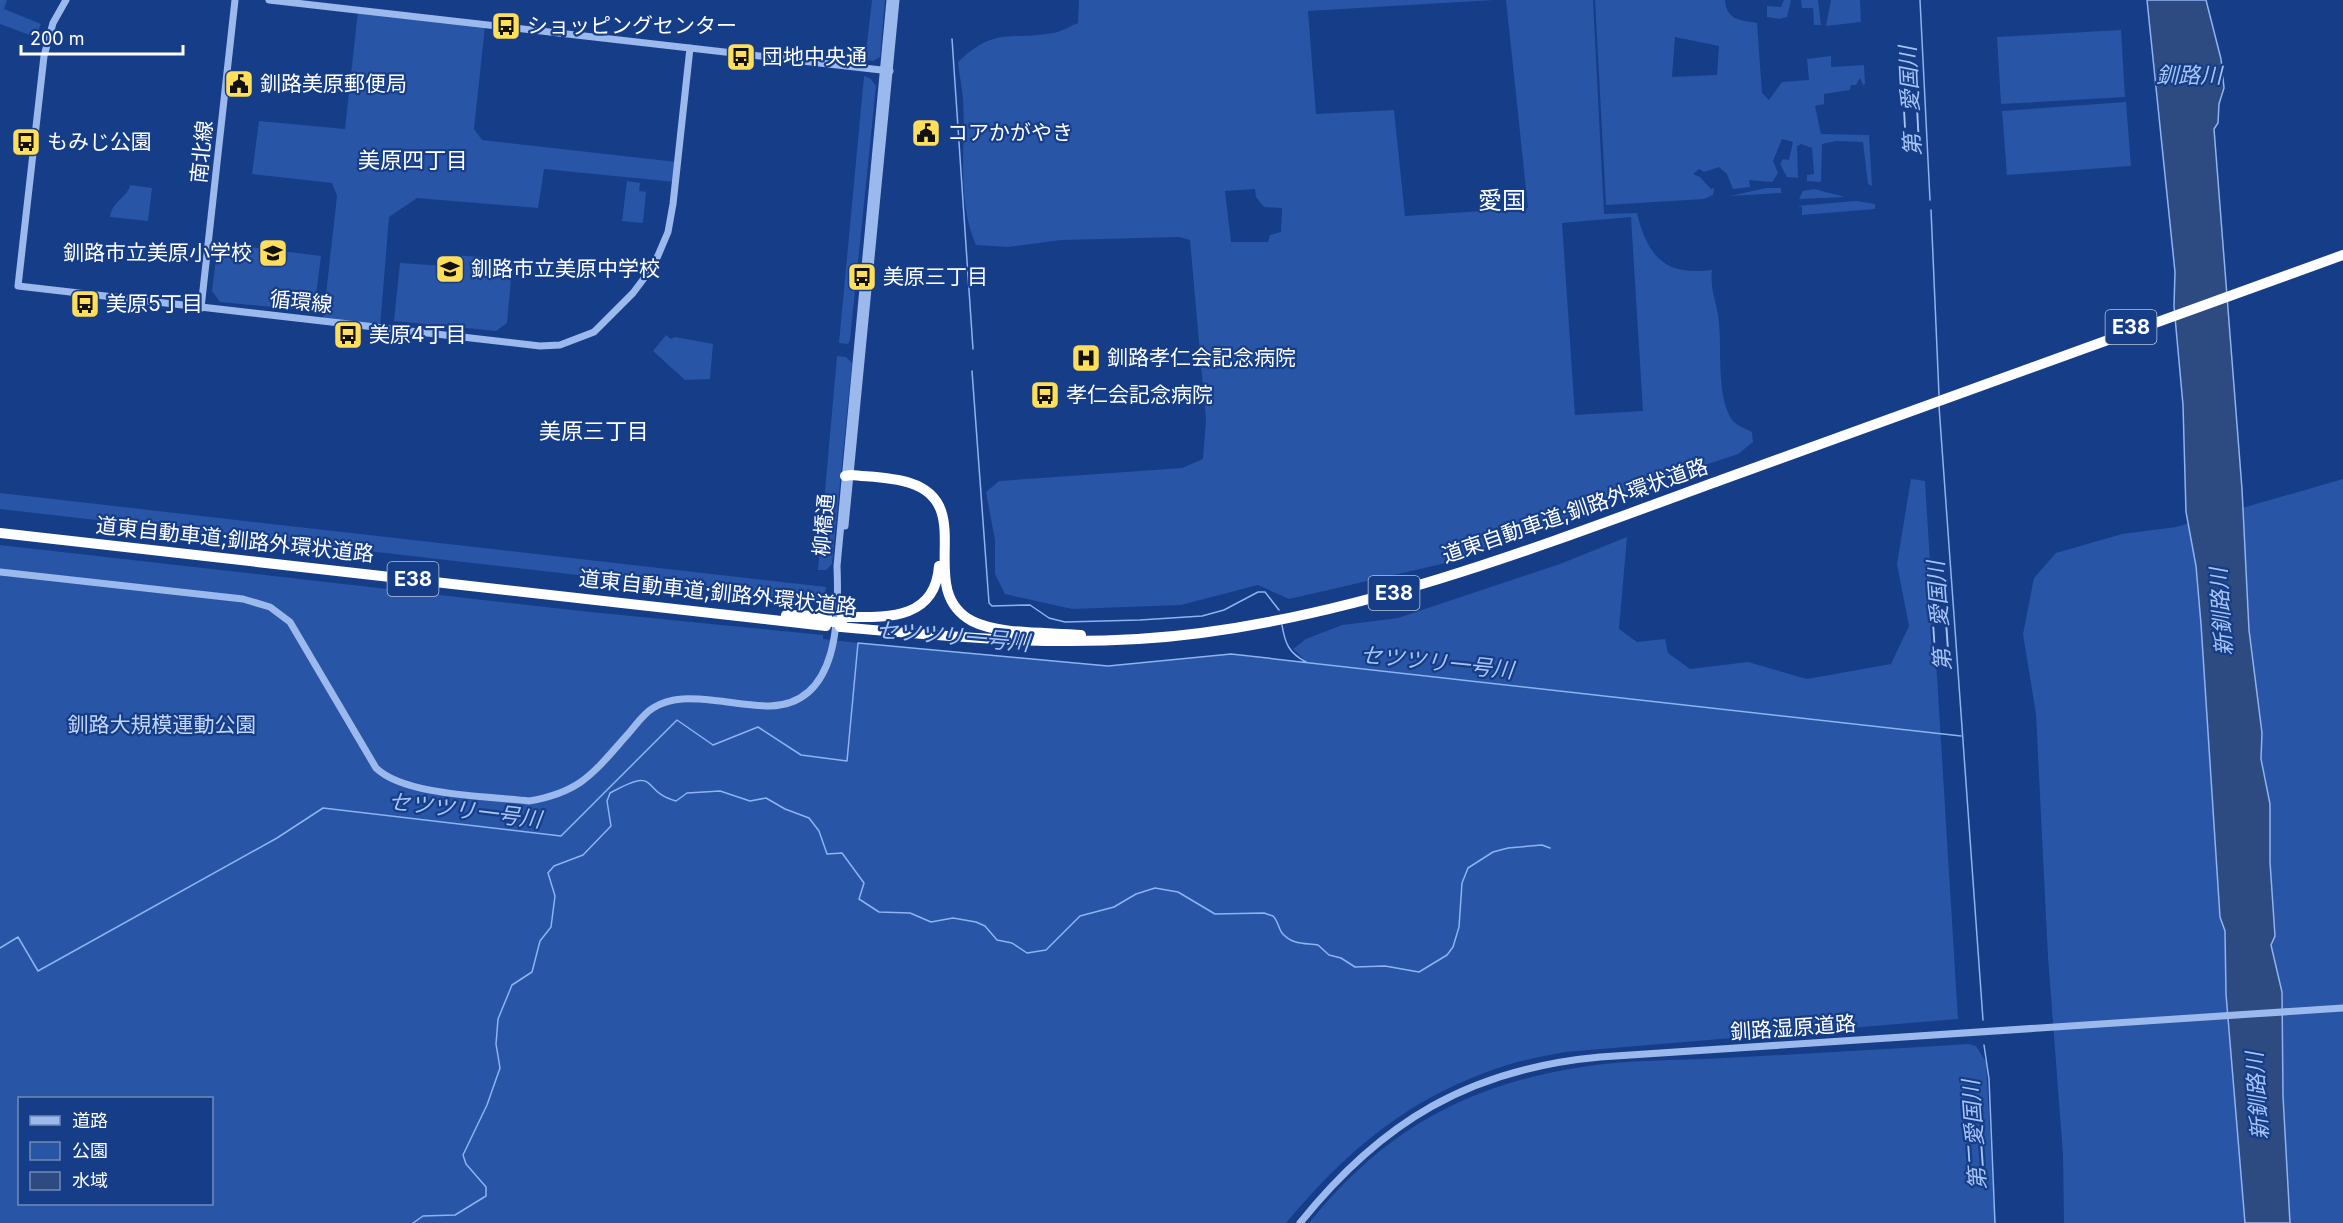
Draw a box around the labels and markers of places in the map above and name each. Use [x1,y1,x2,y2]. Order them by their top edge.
bus stop icon: ショッピングセンター [490,10,522,42]
place label: ショッピングセンター [527,13,737,38]
bus stop icon: 団地中央通 [725,41,757,73]
place label: 団地中央通 [762,44,867,69]
public building icon: 釧路美原郵便局 [223,68,255,100]
place label: 釧路美原郵便局 [260,71,407,96]
public building icon: コアかがやき [910,117,942,149]
place label: コアかがやき [947,120,1073,145]
bus stop icon: もみじ公園 [10,126,42,158]
place label: もみじ公園 [47,129,152,154]
school or university icon: 釧路市立美原小学校 [257,237,289,269]
place label: 釧路市立美原小学校 [63,240,252,265]
school or university icon: 釧路市立美原中学校 [434,253,466,285]
place label: 釧路市立美原中学校 [471,256,660,281]
bus stop icon: 美原三丁目 [846,261,878,293]
place label: 美原三丁目 [883,264,988,289]
bus stop icon: 美原5丁目 [69,288,101,320]
place label: 美原5丁目 [106,291,203,316]
bus stop icon: 美原4丁目 [332,319,364,351]
place label: 美原4丁目 [369,322,467,347]
hospital icon: 釧路孝仁会記念病院 [1070,342,1102,374]
place label: 釧路孝仁会記念病院 [1107,345,1296,370]
bus stop icon: 孝仁会記念病院 [1029,379,1061,411]
place label: 孝仁会記念病院 [1066,382,1213,407]

